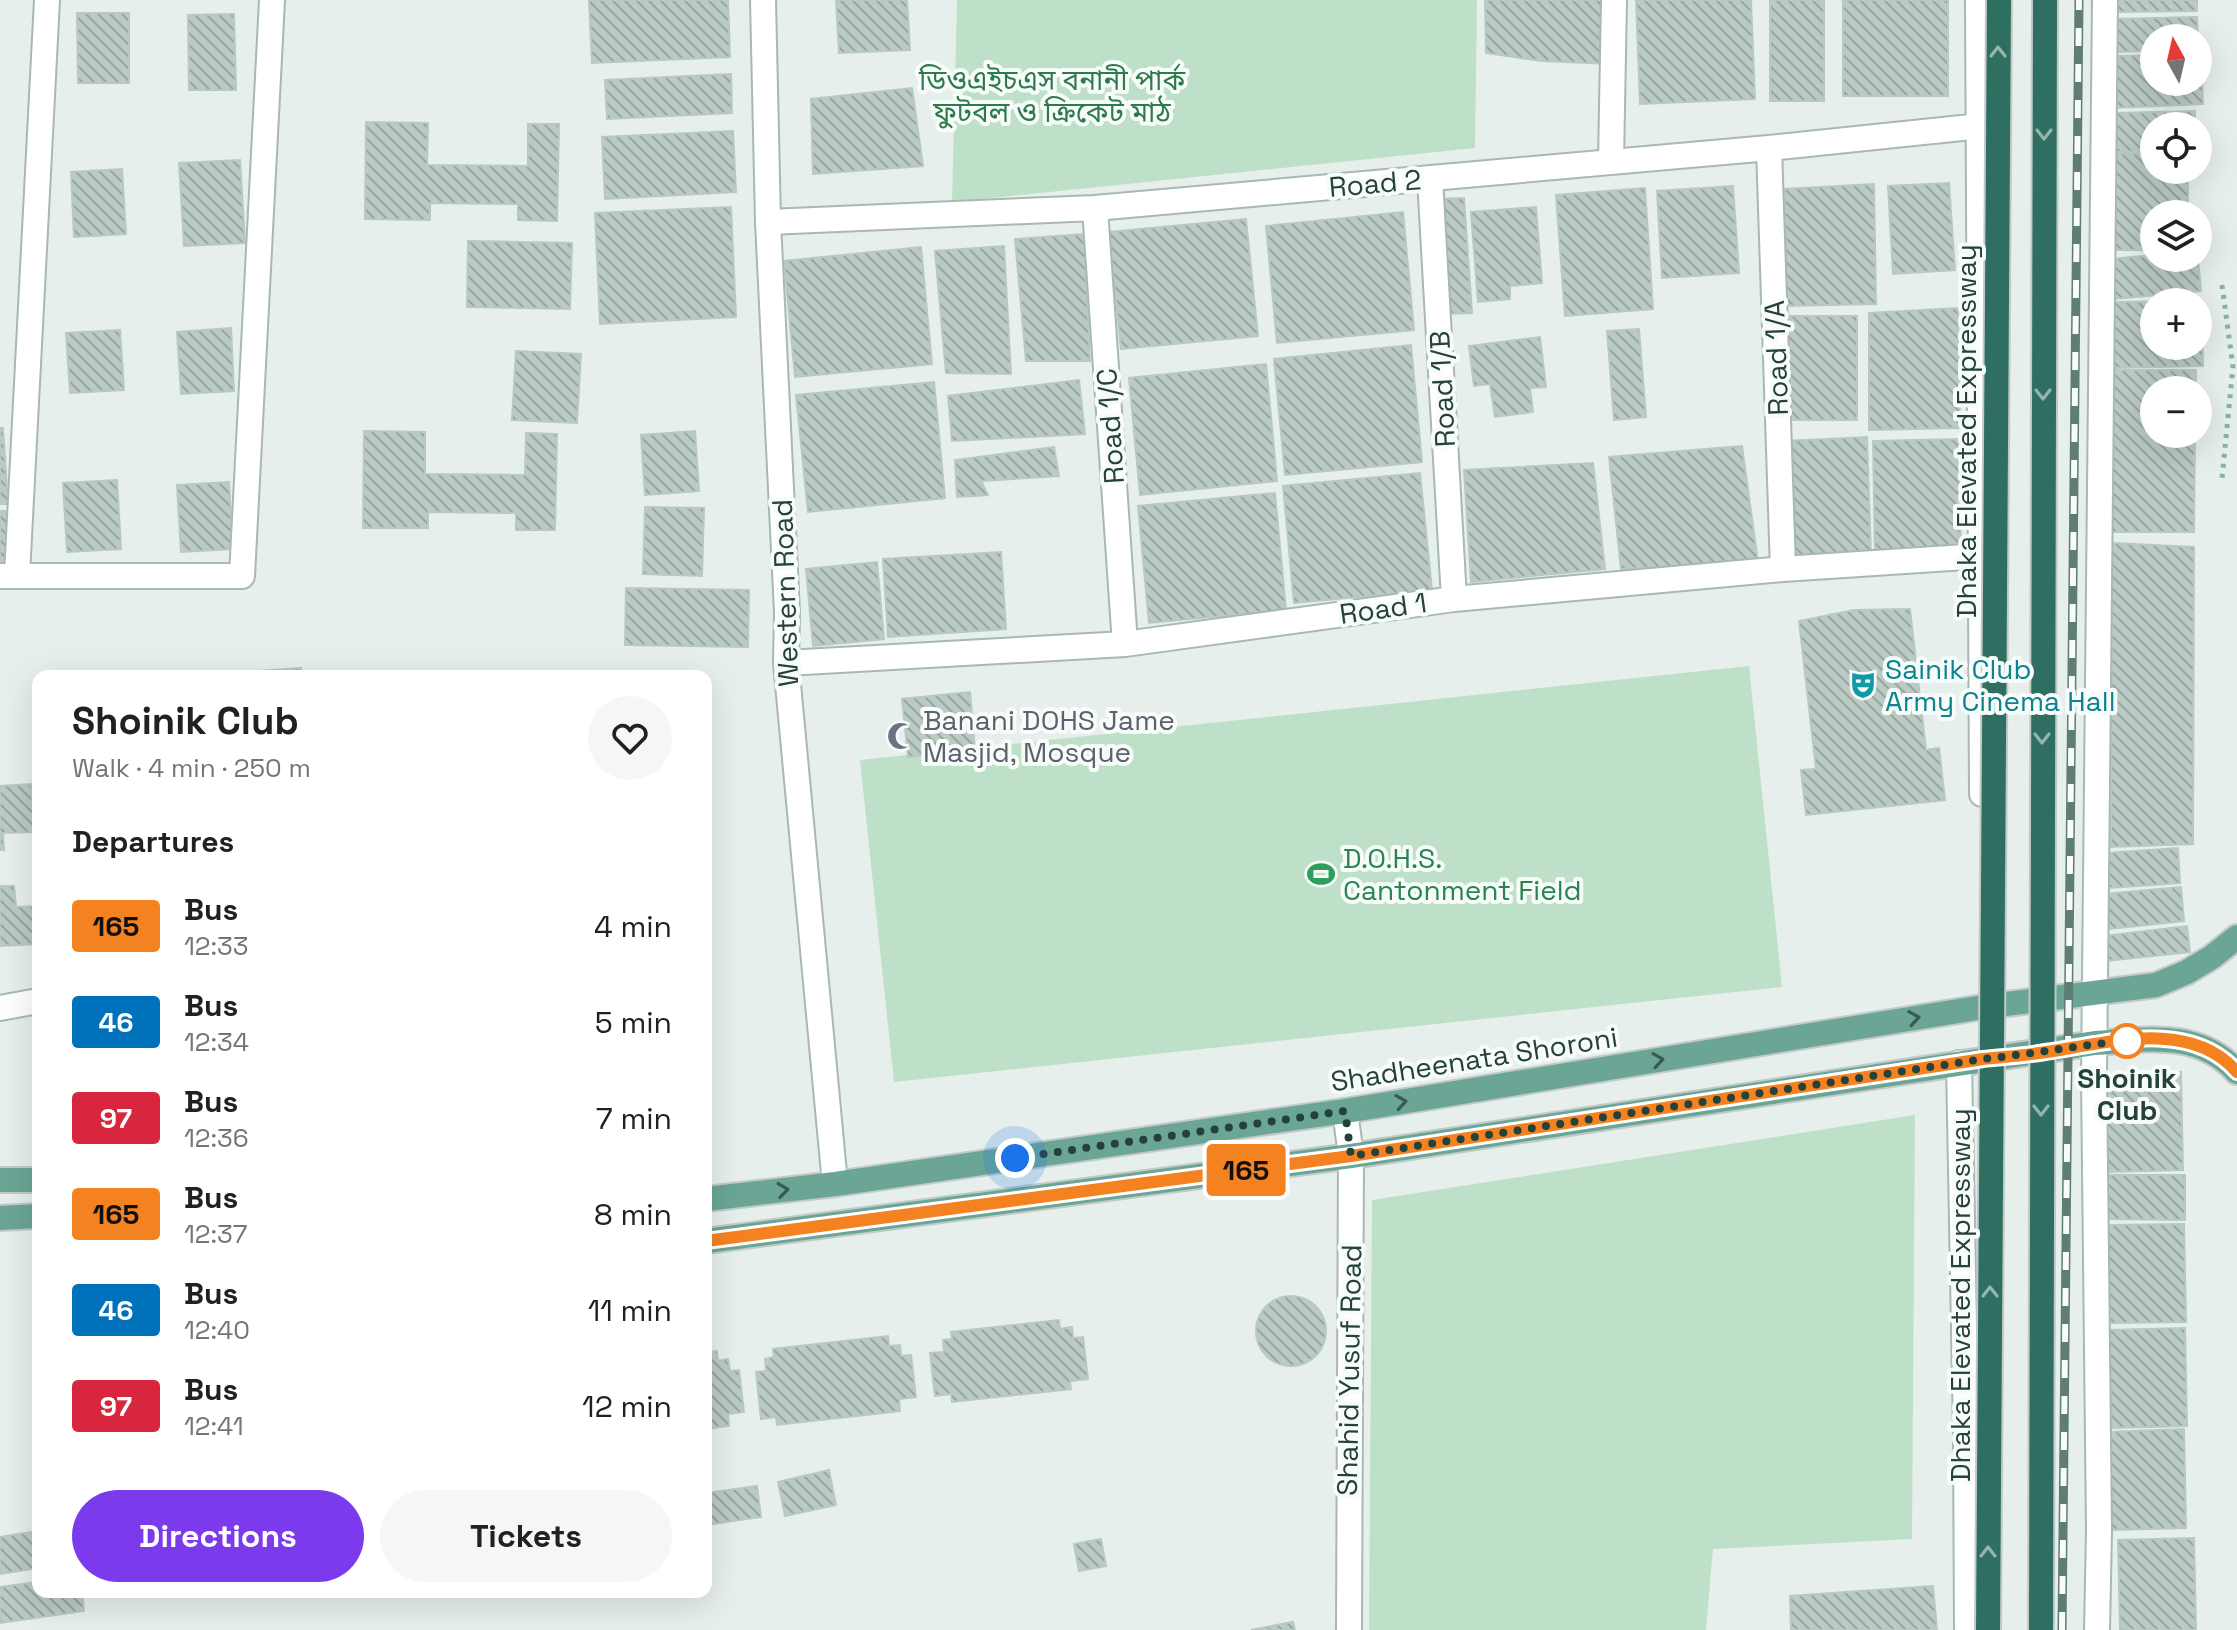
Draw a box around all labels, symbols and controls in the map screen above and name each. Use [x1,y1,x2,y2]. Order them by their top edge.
north arrow [2140,24,2212,96]
map controls [2140,24,2212,448]
one-way arrow [1989,45,2007,58]
park label: ডিওএইচএস বনানী পার্ক ফুটবল ও ক্রিকেট মাঠ [918,62,1186,130]
button: locate [2140,112,2212,184]
one-way arrow [2035,128,2053,141]
street label: Road 2 [1327,161,1423,205]
button: layers [2140,200,2212,272]
street label: Dhaka Elevated Expressway [1948,244,1984,618]
button: + [2140,288,2212,360]
street label: Road 1/A [1756,300,1796,416]
street label: Road 1/B [1421,330,1463,448]
street label: Road 1/C [1088,367,1132,485]
button: − [2140,376,2212,448]
one-way arrow [2034,388,2052,401]
street label: Western Road [764,499,806,687]
street label: Road 1 [1337,584,1429,632]
place label: Sainik Club Army Cinema Hall [1885,651,2116,719]
theatre icon: Sainik Club Army Cinema Hall [1848,670,1878,700]
button: heart [588,696,672,780]
text: Shoinik Club [72,697,299,745]
place label: Banani DOHS Jame Masjid, Mosque [923,702,1175,770]
mosque icon: Banani DOHS Jame Masjid, Mosque [886,721,916,751]
one-way arrow [2033,732,2051,745]
text: Walk · 4 min · 250 m [72,751,311,785]
text: Departures [72,822,234,861]
place label: D.O.H.S. Cantonment Field [1343,840,1582,908]
sports icon: D.O.H.S. Cantonment Field [1306,859,1336,889]
text: Bus [184,890,238,929]
text: 4 min [594,907,672,946]
text: 165 [93,908,139,944]
text: 12:33 [184,929,249,963]
text: Bus [184,986,238,1025]
text: 5 min [595,1003,672,1042]
text: 46 [98,1004,134,1040]
one-way arrow [1908,1010,1921,1027]
street label: Shadheenata Shoroni [1328,1019,1620,1099]
marker: Shoinik Club [2110,1024,2144,1058]
text: 12:34 [184,1025,249,1059]
one-way arrow [1651,1052,1665,1069]
place label: Shoinik Club [2077,1060,2177,1128]
text: Bus [184,1082,238,1121]
one-way arrow [1394,1094,1408,1111]
text: 7 min [596,1099,672,1138]
text: 97 [100,1100,132,1136]
one-way arrow [2032,1104,2050,1117]
street label: Dhaka Elevated Expressway [1942,1108,1978,1482]
text: 12:36 [184,1121,249,1155]
your location [995,1138,1035,1178]
line badge: 165 [1200,1144,1292,1196]
text: 165 [1223,1152,1269,1188]
text: Bus [184,1178,238,1217]
one-way arrow [777,1182,790,1199]
text: 8 min [594,1195,672,1234]
text: 165 [93,1196,139,1232]
text: 12:37 [184,1217,248,1251]
street label: Shahid Yusuf Road [1329,1244,1369,1496]
text: Bus [184,1274,238,1313]
one-way arrow [1981,1285,1999,1298]
text: 11 min [588,1291,672,1330]
text: 46 [98,1292,134,1328]
text: 12:40 [184,1313,250,1347]
text: Bus [184,1370,238,1409]
text: 12 min [582,1387,672,1426]
text: 97 [100,1388,132,1424]
text: 12:41 [184,1409,244,1443]
button: Directions [72,1490,364,1582]
button: Tickets [380,1490,672,1582]
one-way arrow [1979,1545,1997,1558]

